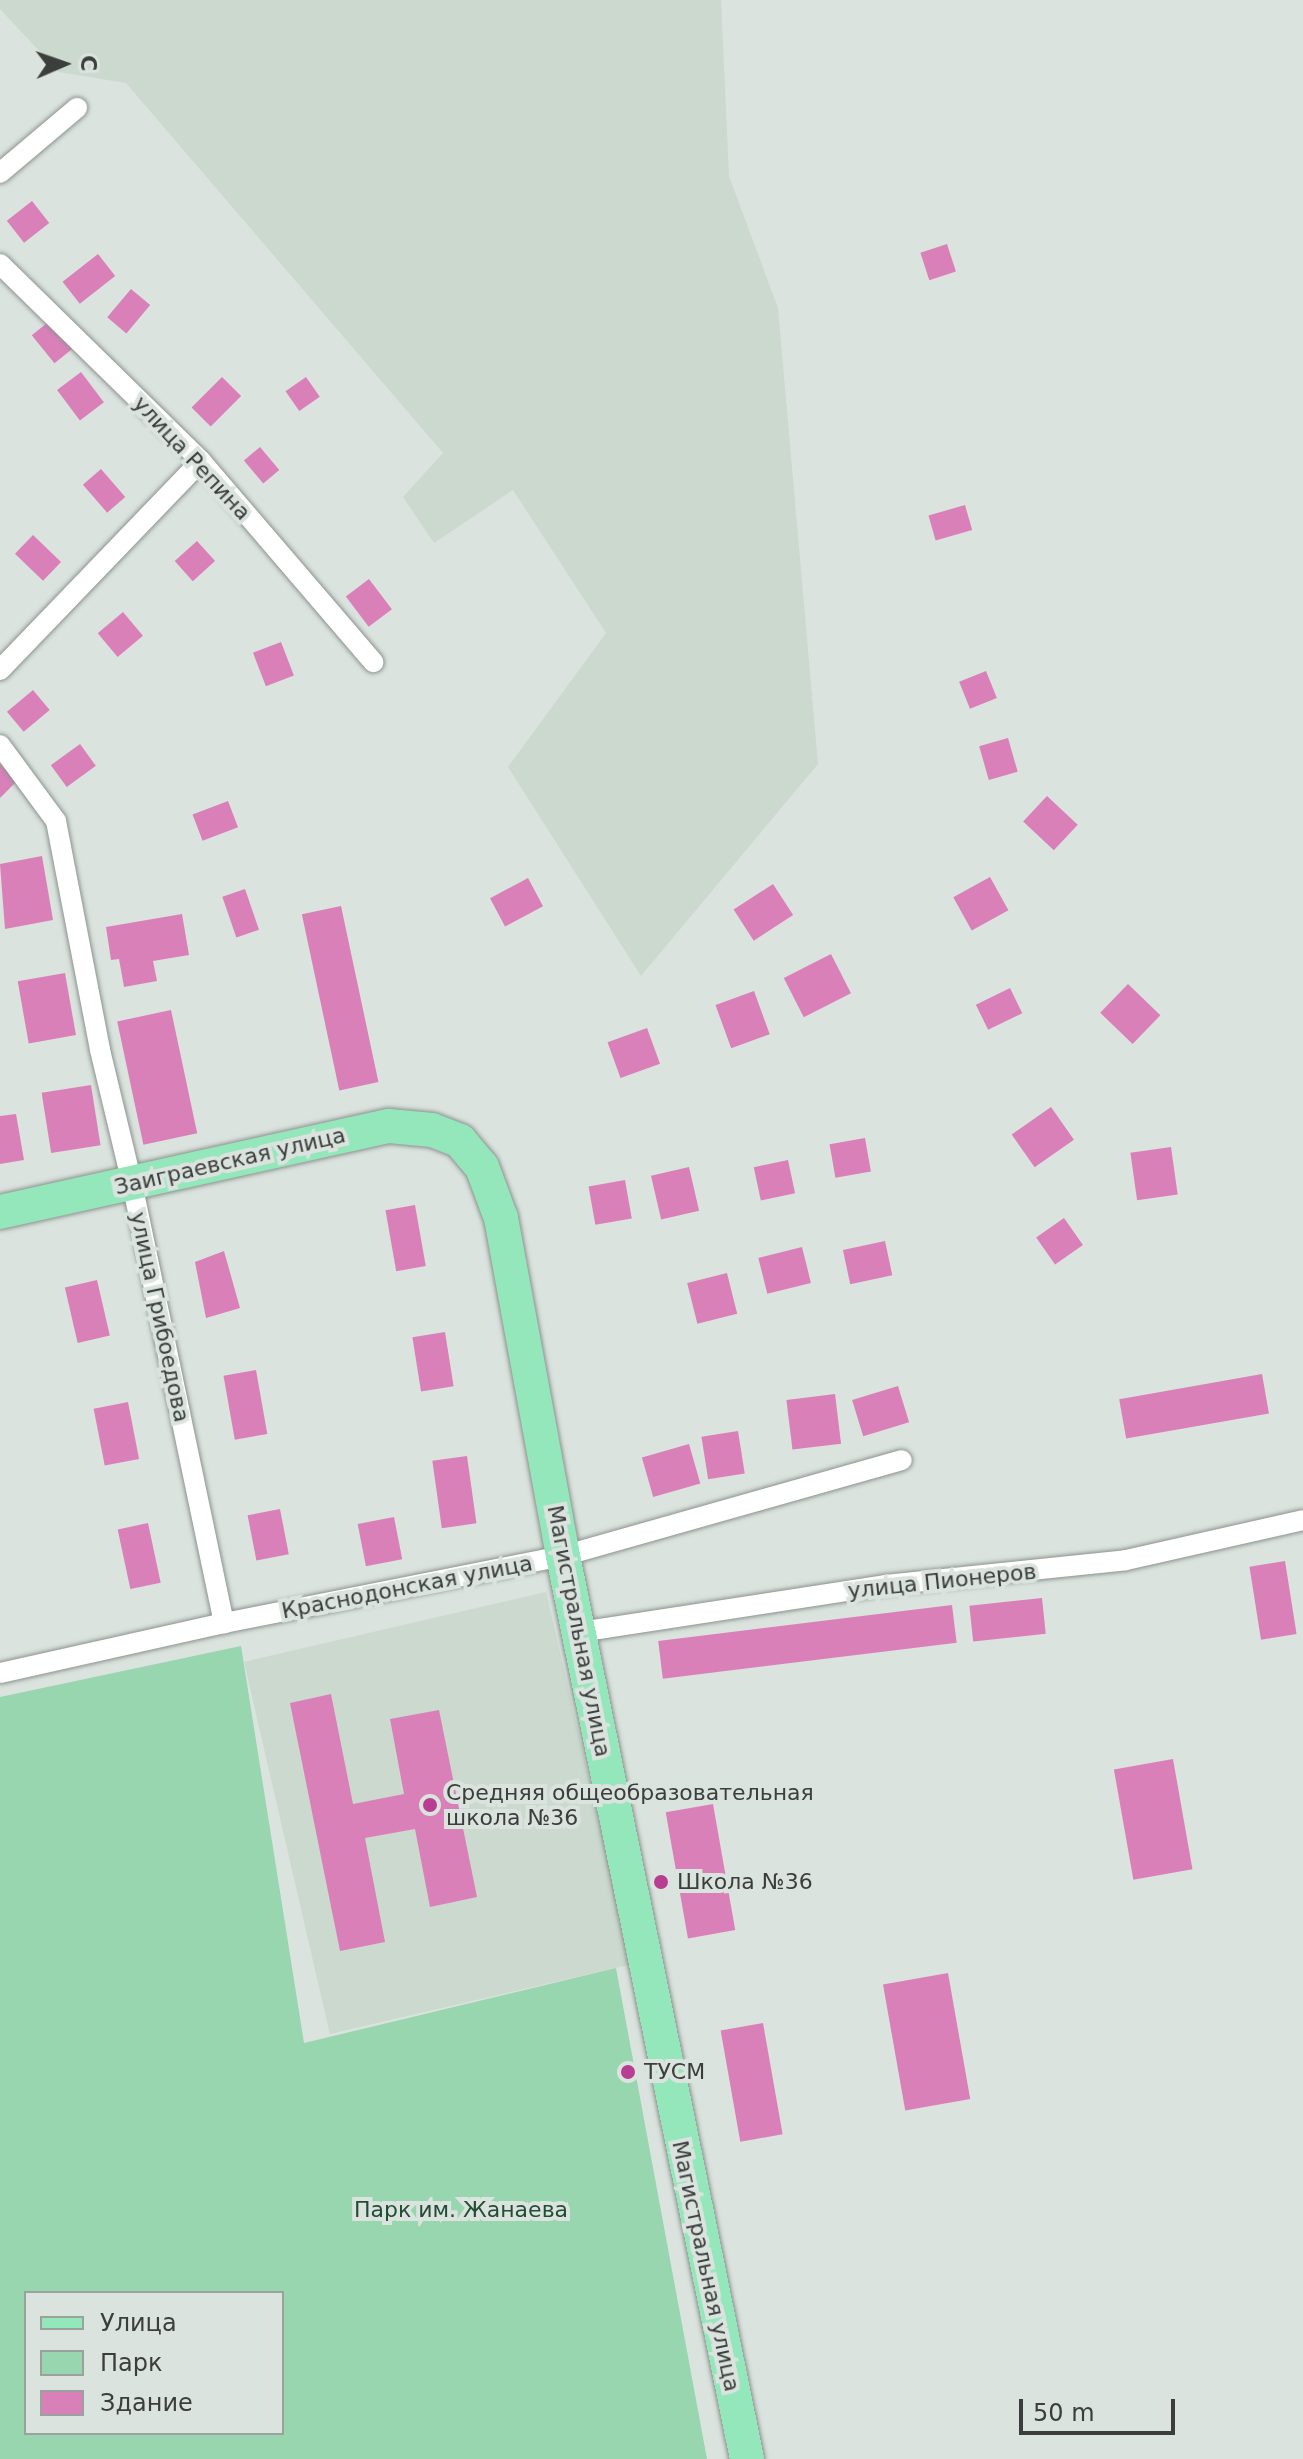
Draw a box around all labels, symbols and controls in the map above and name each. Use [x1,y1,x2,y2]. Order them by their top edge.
north arrow [24,24,104,104]
text: С [76,55,101,72]
street label: улица Репина [128,390,256,526]
street label: Заиграевская улица [112,1122,348,1200]
street label: улица Грибоедова [125,1210,195,1424]
street label: Магистральная улица [542,1503,616,1759]
street label: Краснодонская улица [279,1550,535,1624]
street label: улица Пионеров [846,1558,1038,1604]
place label: Средняя общеобразовательная школа №36 [446,1779,814,1830]
marker: Средняя общеобразовательная школа №36 [421,1796,439,1814]
place label: Школа №36 [677,1869,813,1895]
marker: Школа №36 [652,1873,670,1891]
place label: ТУСМ [644,2059,705,2085]
marker: ТУСМ [619,2063,637,2081]
street label: Магистральная улица [667,2138,745,2394]
park label: Парк им. Жанаева [354,2197,568,2223]
legend [24,2291,284,2435]
text: Улица [100,2309,177,2337]
text: Парк [100,2349,162,2377]
scale bar [1023,2383,1179,2433]
text: Здание [100,2389,193,2417]
text: 50 m [1033,2399,1095,2427]

